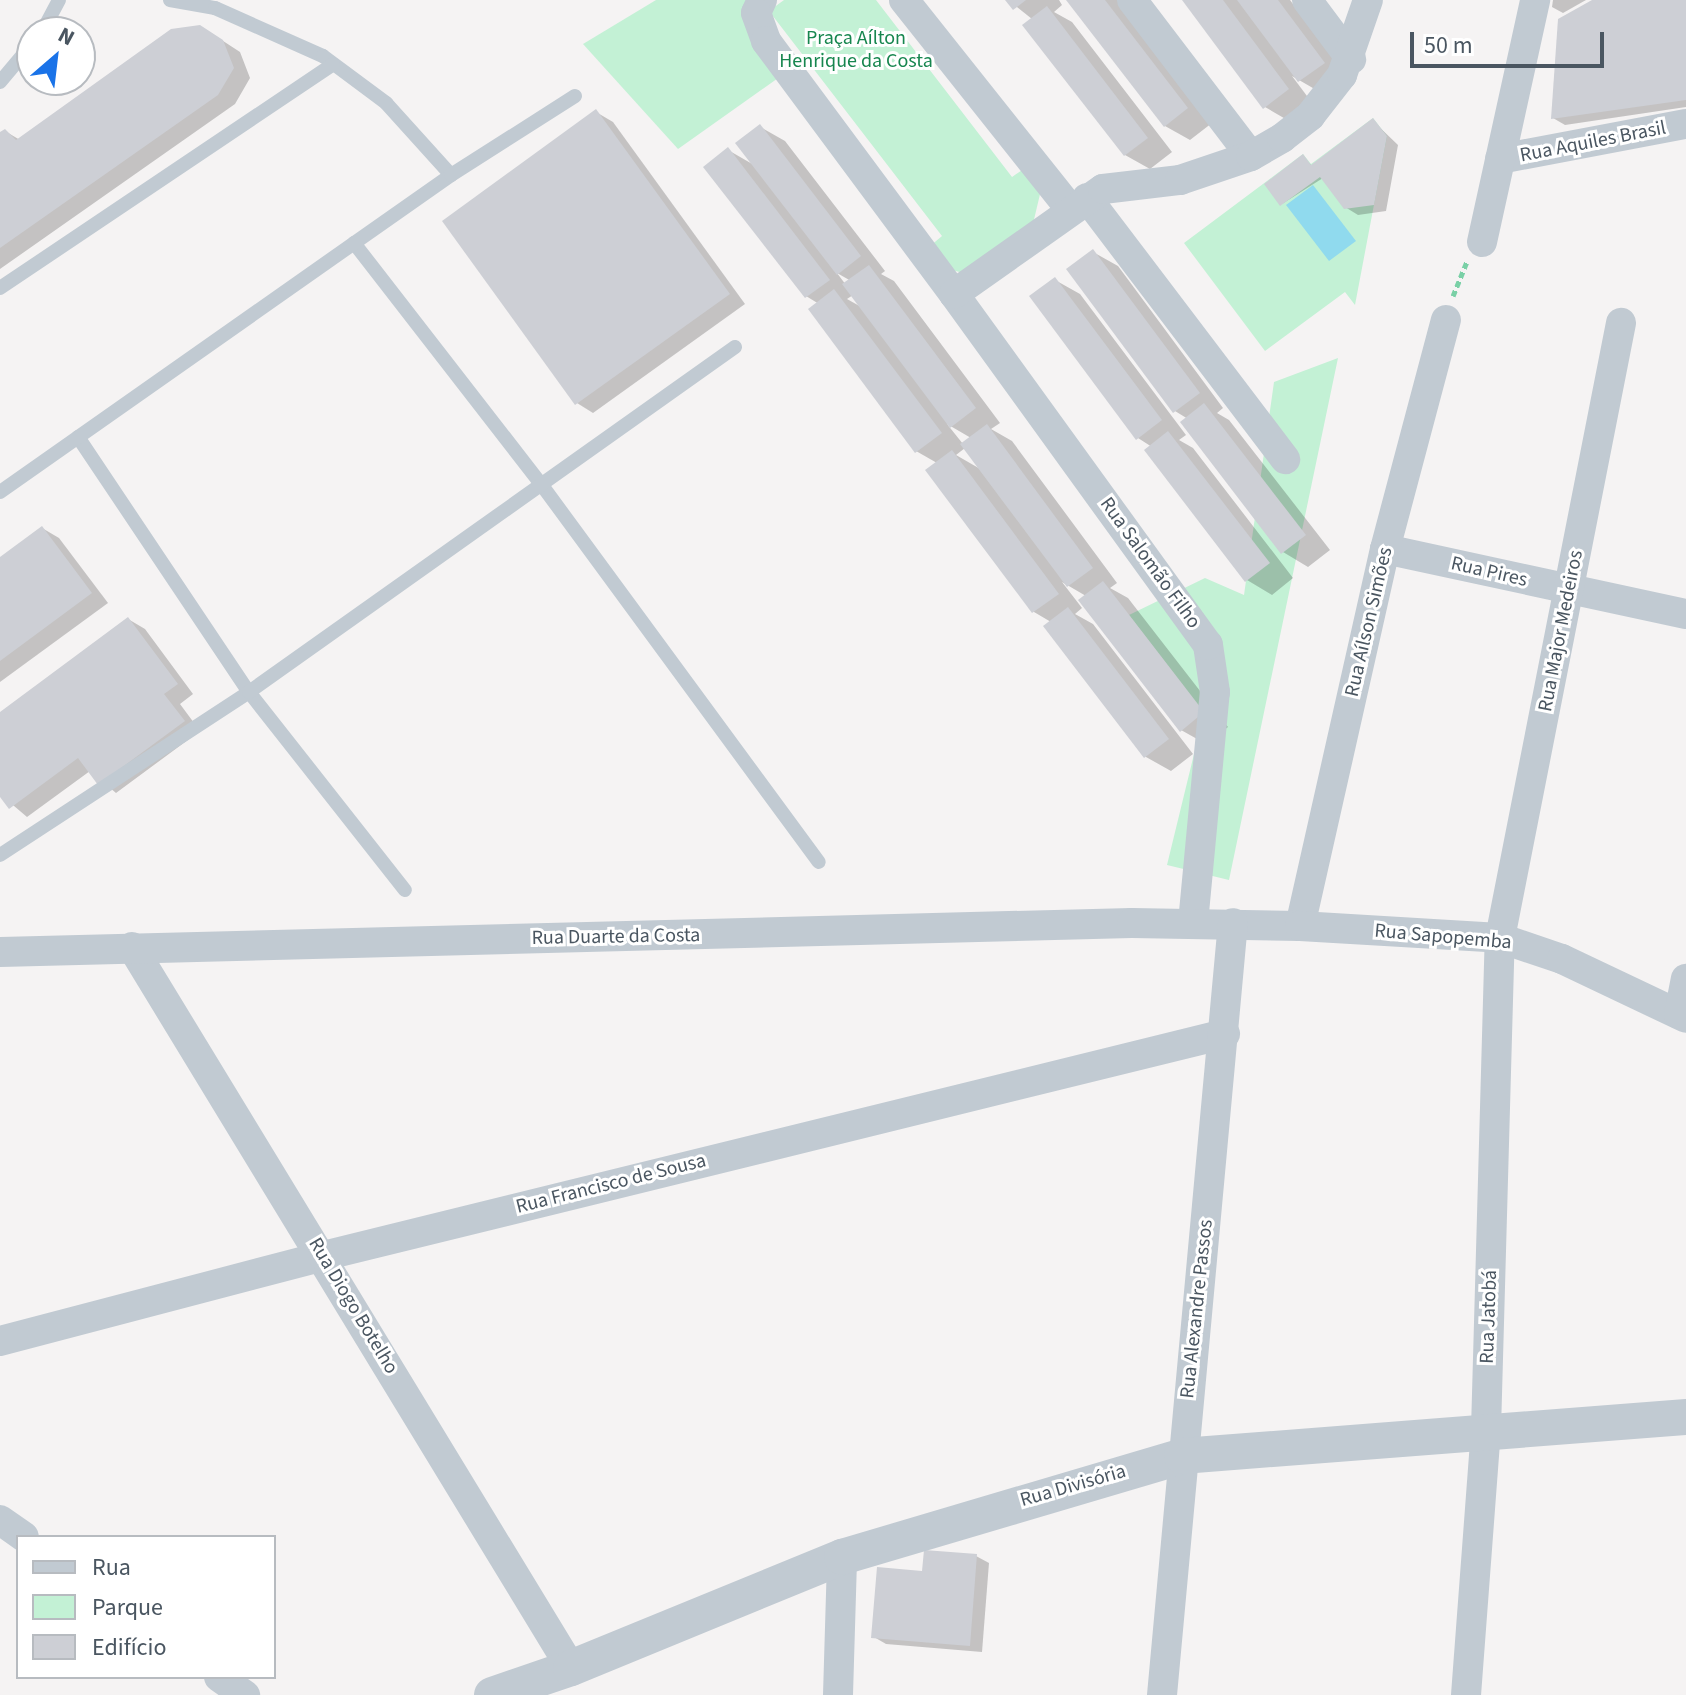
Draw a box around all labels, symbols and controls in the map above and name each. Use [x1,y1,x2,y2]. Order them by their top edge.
north arrow [16,16,96,96]
scale bar [1414,16,1608,66]
text: N [52,19,80,54]
park label: Praça Aílton Henrique da Costa [779,26,933,73]
text: 50 m [1424,28,1473,63]
street label: Rua Aquiles Brasil [1518,116,1668,168]
street label: Rua Salomão Filho [1094,493,1206,633]
street label: Rua Aílson Simões [1340,545,1398,699]
street label: Rua Major Medeiros [1534,548,1588,714]
street label: Rua Pires [1448,552,1530,592]
street label: Rua Sapopemba [1373,919,1513,955]
street label: Rua Duarte da Costa [531,924,701,950]
street label: Rua Francisco de Sousa [513,1149,709,1219]
street label: Rua Alexandre Passos [1176,1218,1218,1400]
street label: Rua Diogo Botelho [303,1234,403,1378]
street label: Rua Jatobá [1475,1270,1503,1364]
street label: Rua Divisória [1017,1459,1129,1513]
legend [16,1535,276,1679]
text: Rua [92,1550,131,1585]
text: Parque [92,1590,163,1625]
text: Edifício [92,1630,166,1665]

